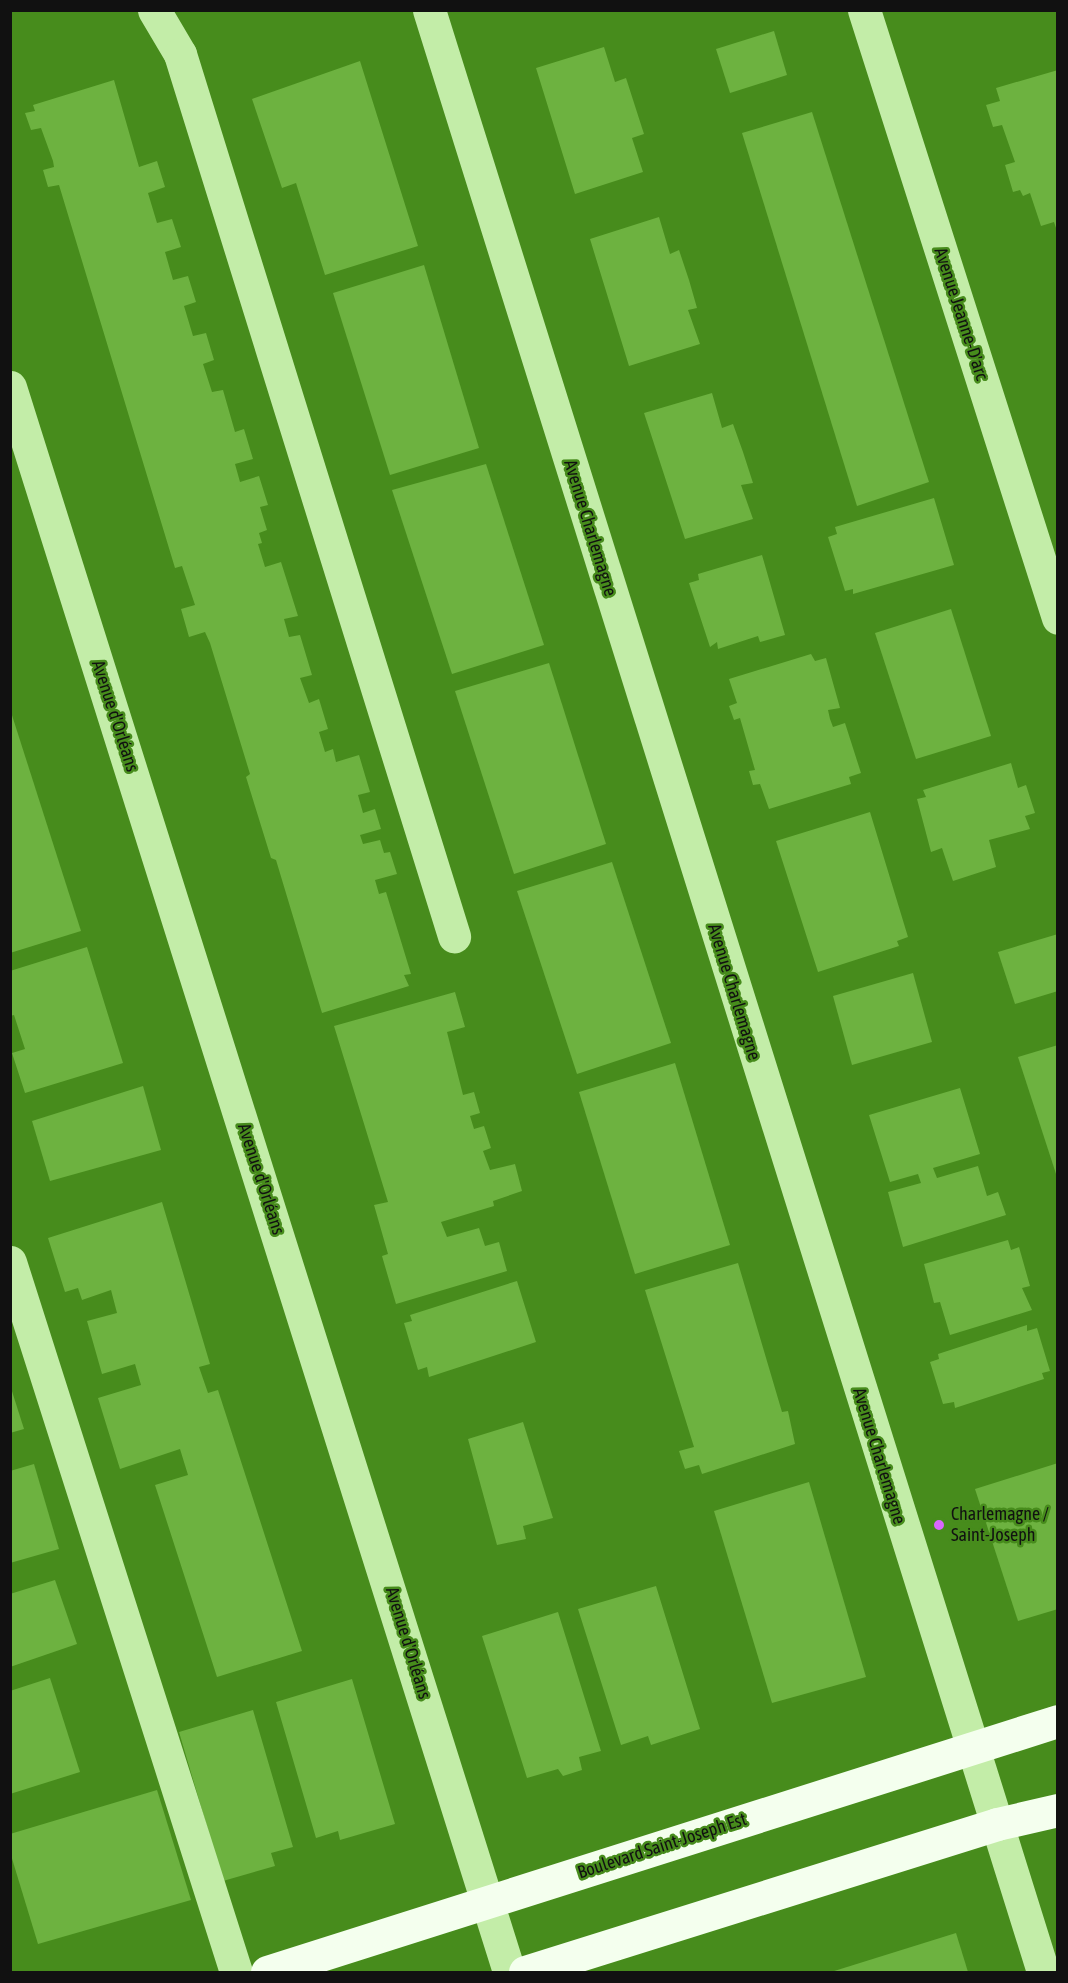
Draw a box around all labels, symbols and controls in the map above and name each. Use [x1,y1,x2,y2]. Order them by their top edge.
street label: Avenue Jeanne-D'arc [929,245,993,383]
street label: Avenue Charlemagne [559,457,621,599]
street label: Avenue d'Orléans [87,658,143,774]
street label: Avenue Charlemagne [703,921,765,1063]
street label: Avenue d'Orléans [233,1121,289,1237]
street label: Avenue Charlemagne [848,1385,910,1527]
place label: Charlemagne / Saint-Joseph [951,1504,1049,1546]
marker: Charlemagne / Saint-Joseph [932,1518,946,1532]
street label: Avenue d'Orléans [381,1584,435,1702]
street label: Boulevard Saint-Joseph Est [575,1808,749,1884]

